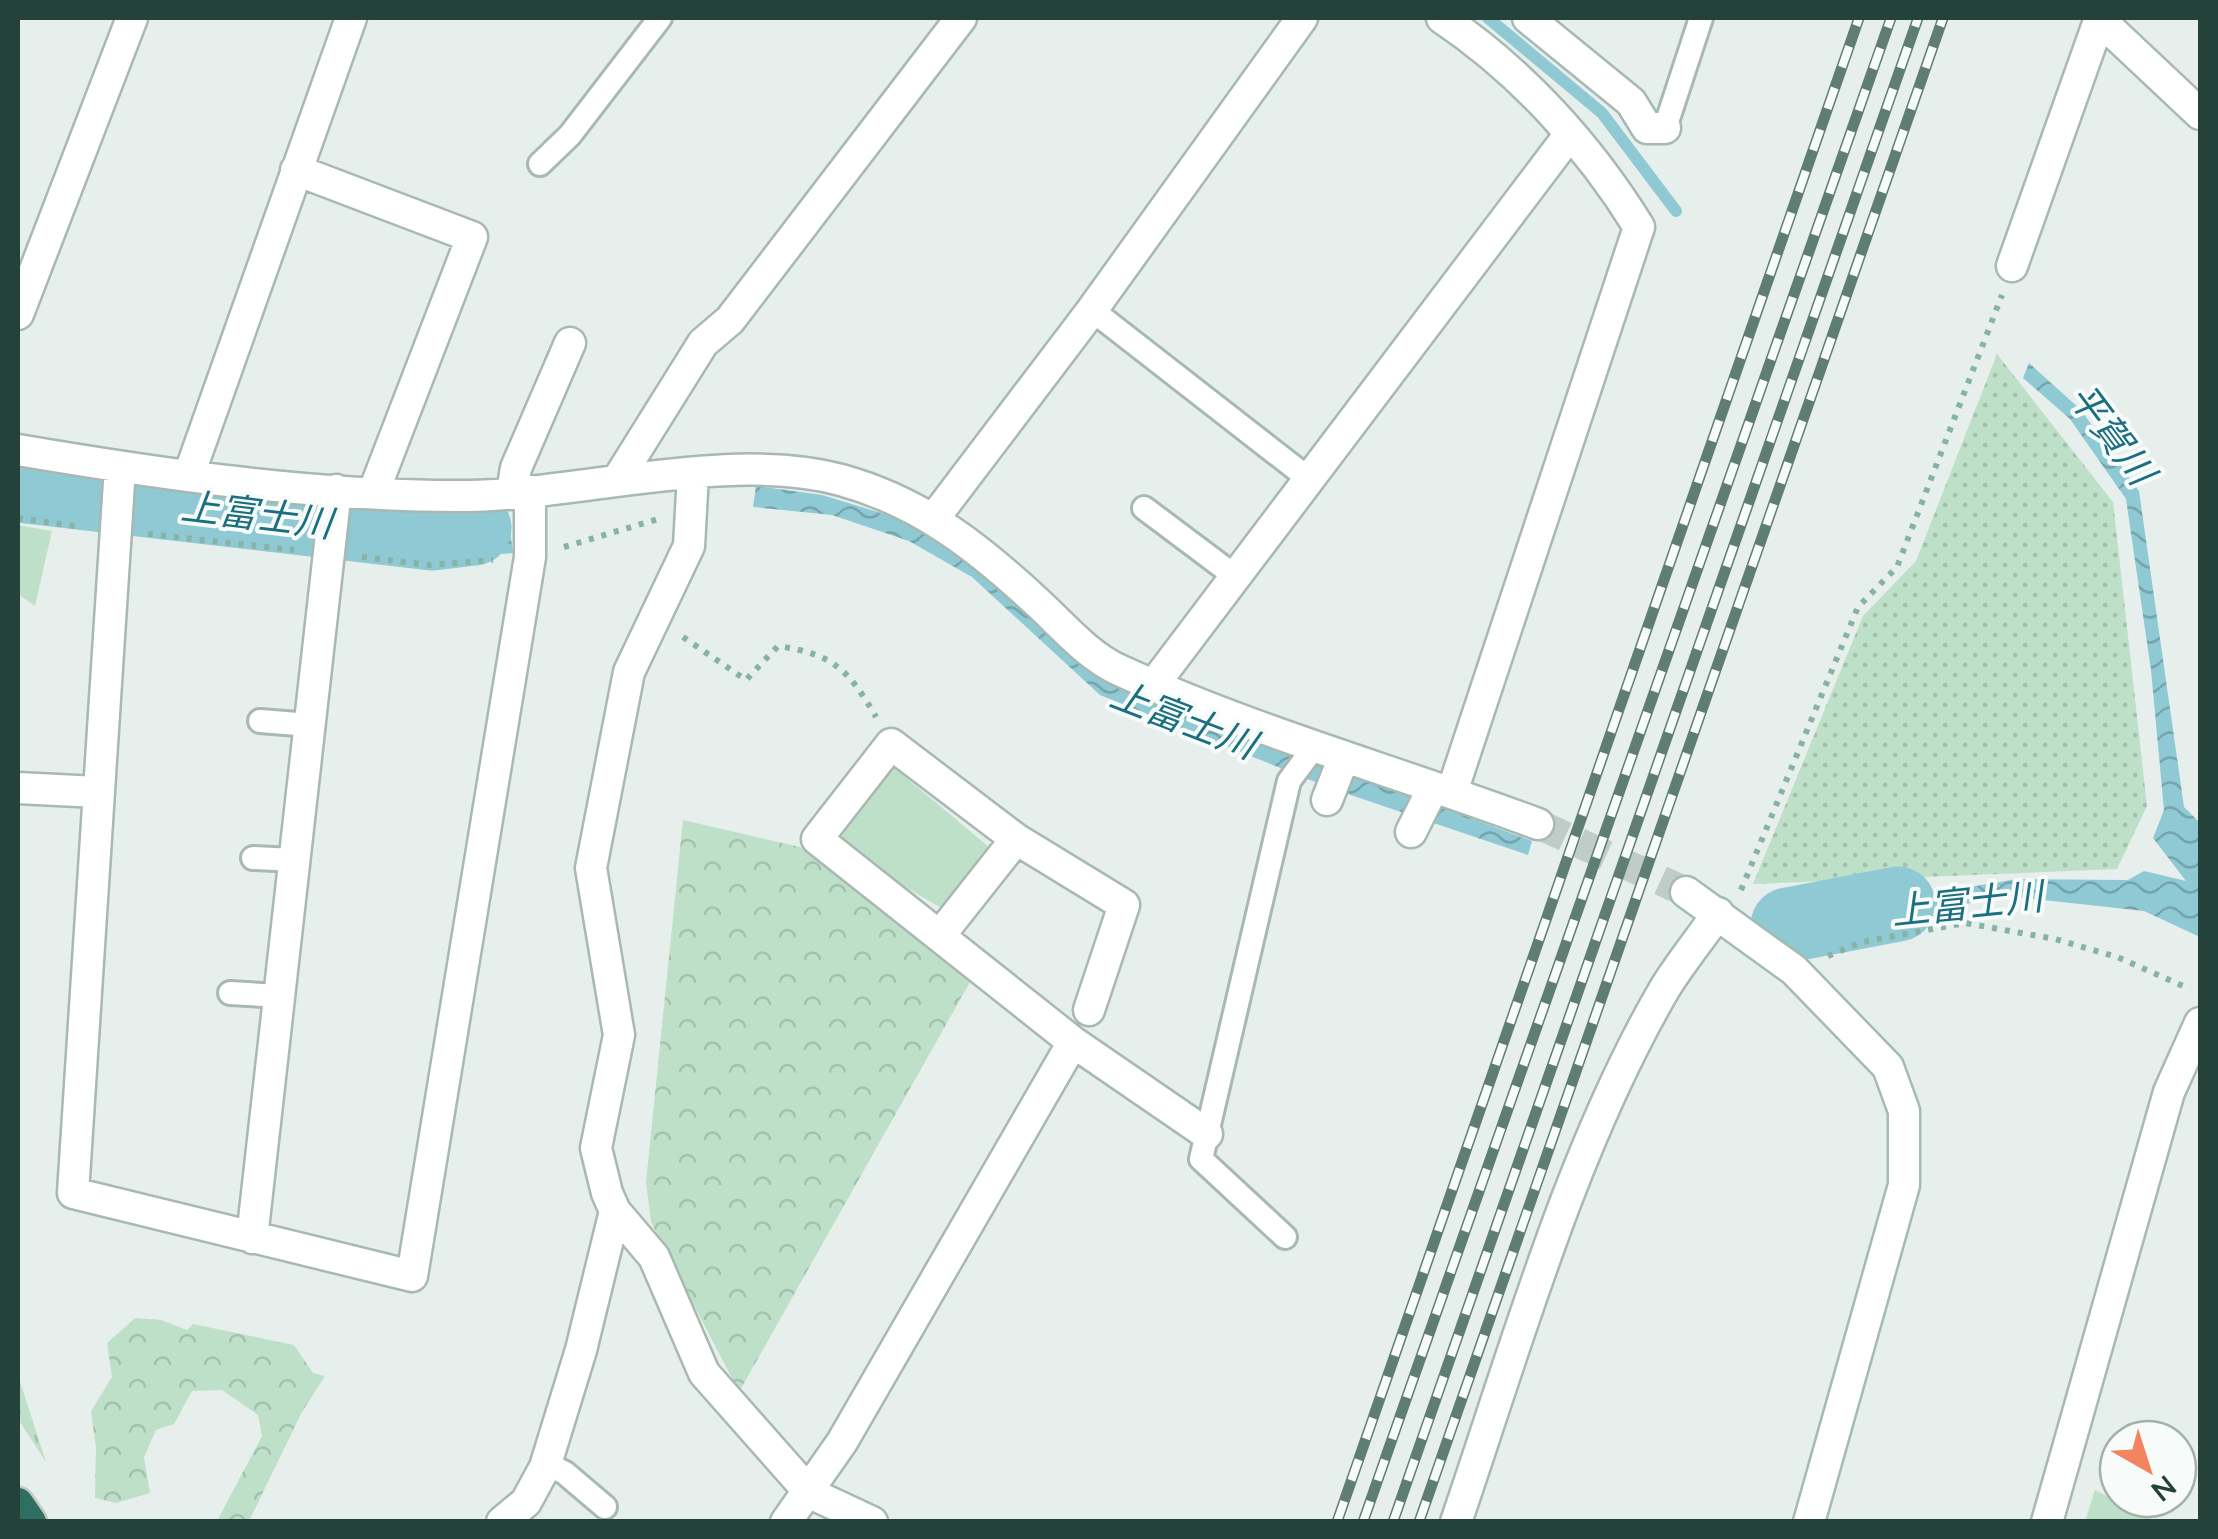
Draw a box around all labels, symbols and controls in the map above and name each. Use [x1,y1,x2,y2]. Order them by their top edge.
water label: 平賀川 [2060,374,2168,496]
water label: 上富士川 [179,481,339,546]
water label: 上富士川 [1105,669,1267,768]
water label: 上富士川 [1889,871,2049,933]
north arrow [2098,1419,2198,1519]
text: N [2145,1469,2183,1509]

